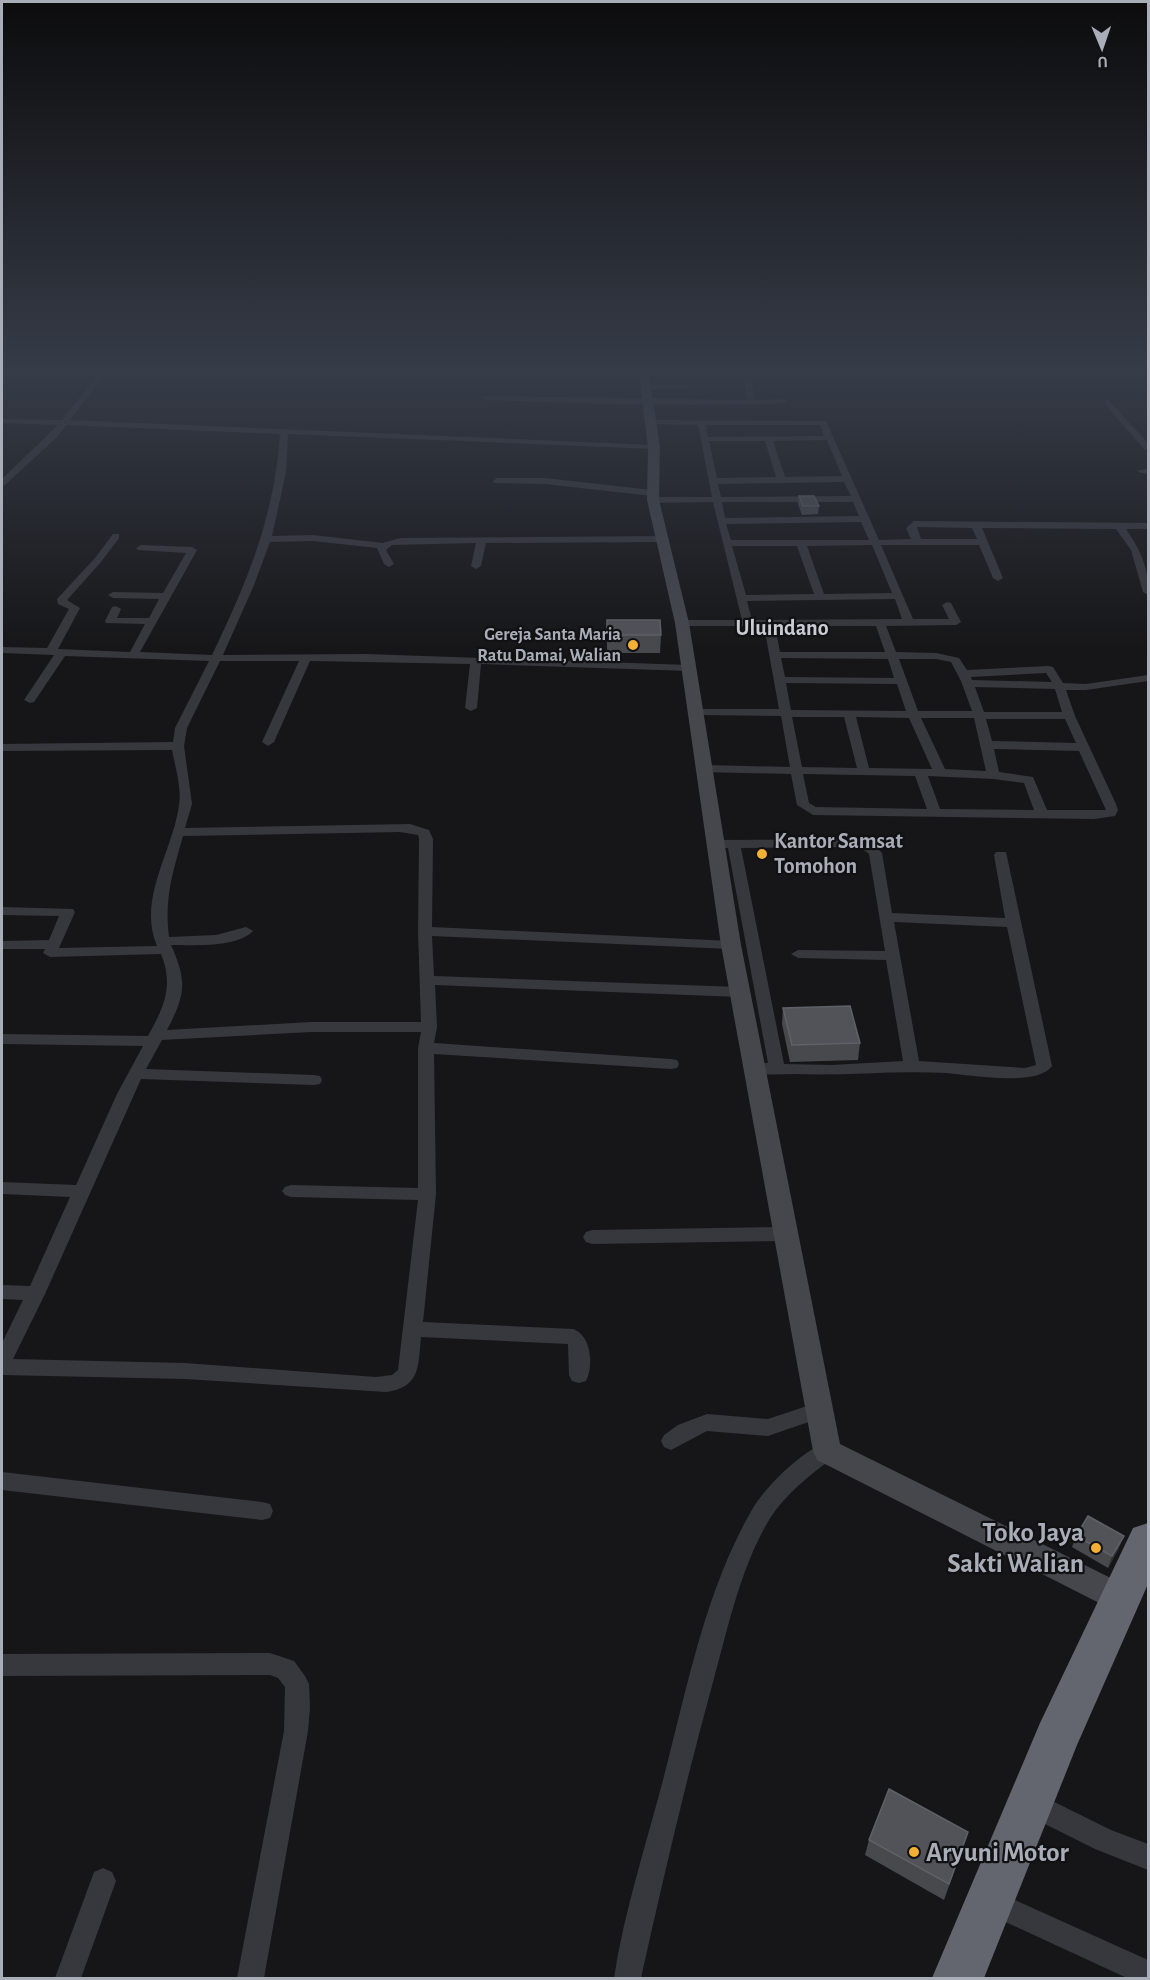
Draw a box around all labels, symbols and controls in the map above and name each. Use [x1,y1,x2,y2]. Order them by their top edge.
north arrow [1072,18,1132,78]
text: U [1097,54,1108,70]
district label: Uluindano [735,617,829,639]
place label: Gereja Santa Maria Ratu Damai, Walian [477,626,621,665]
marker: Gereja Santa Maria Ratu Damai, Walian [626,638,640,652]
place label: Kantor Samsat Tomohon [774,830,904,877]
marker: Kantor Samsat Tomohon [755,847,769,861]
place label: Toko Jaya Sakti Walian [947,1519,1084,1577]
marker: Toko Jaya Sakti Walian [1089,1541,1103,1555]
place label: Aryuni Motor [926,1839,1070,1867]
marker: Aryuni Motor [907,1845,921,1859]

